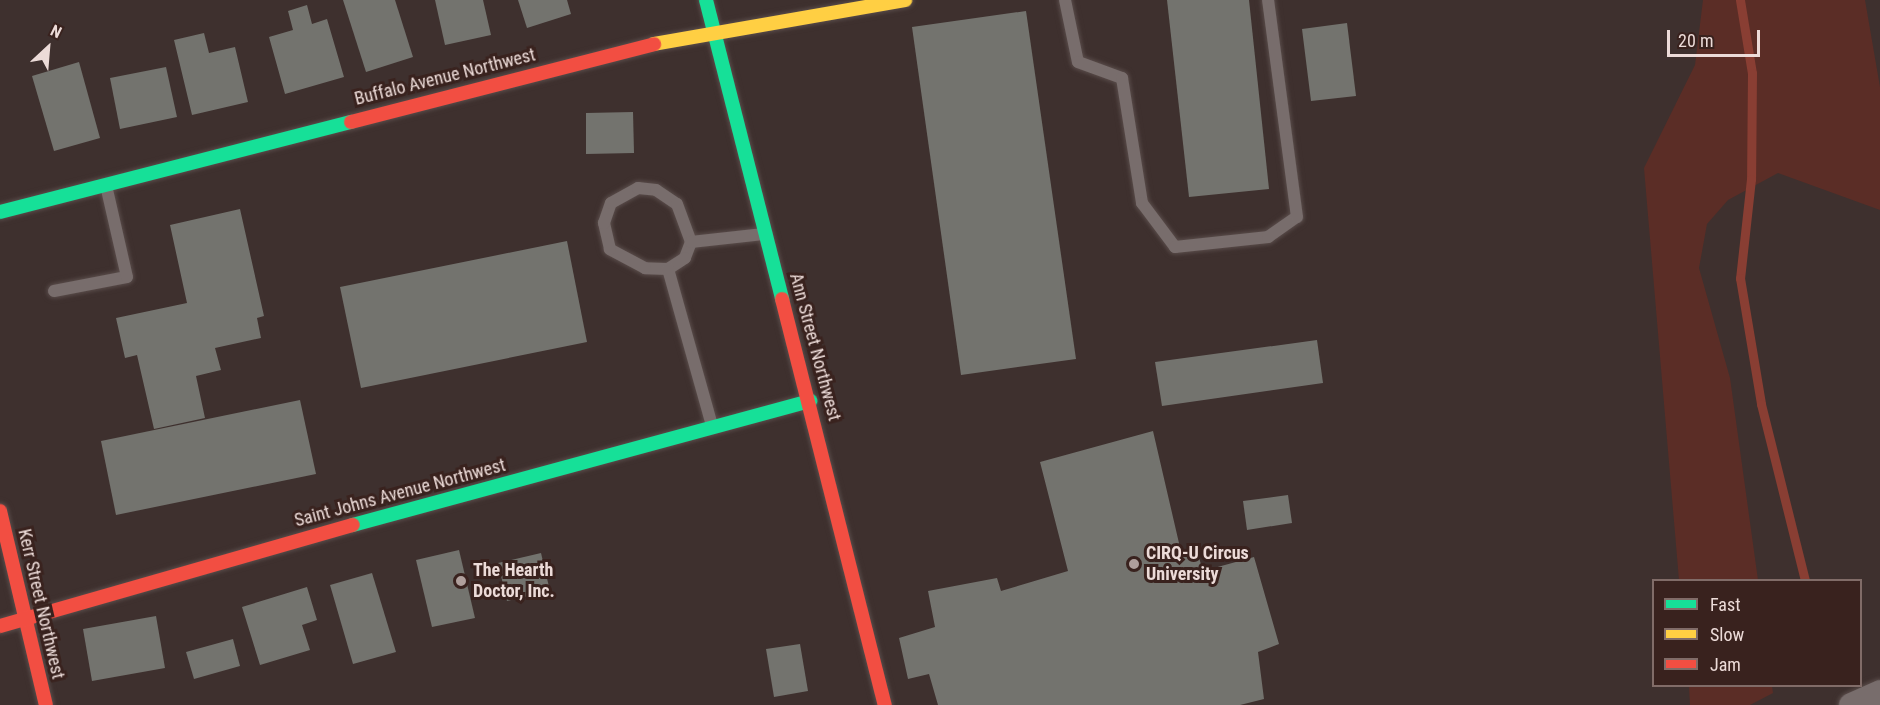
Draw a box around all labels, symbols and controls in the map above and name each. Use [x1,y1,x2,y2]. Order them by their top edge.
north arrow [18,18,78,78]
scale bar [1670,18,1763,56]
text: N [48,21,65,42]
text: 20 m [1678,30,1713,51]
street label: Buffalo Avenue Northwest [352,44,538,110]
street label: Ann Street Northwest [785,271,845,423]
street label: Saint Johns Avenue Northwest [292,454,508,532]
street label: Kerr Street Northwest [13,527,69,681]
place label: CIRQ-U Circus University [1146,543,1249,586]
marker: CIRQ-U Circus University [1127,557,1141,571]
place label: The Hearth Doctor, Inc. [473,560,555,602]
marker: The Hearth Doctor, Inc. [454,574,468,588]
legend [1652,579,1862,687]
text: Fast [1710,594,1741,615]
text: Slow [1710,624,1744,645]
text: Jam [1710,654,1741,675]

